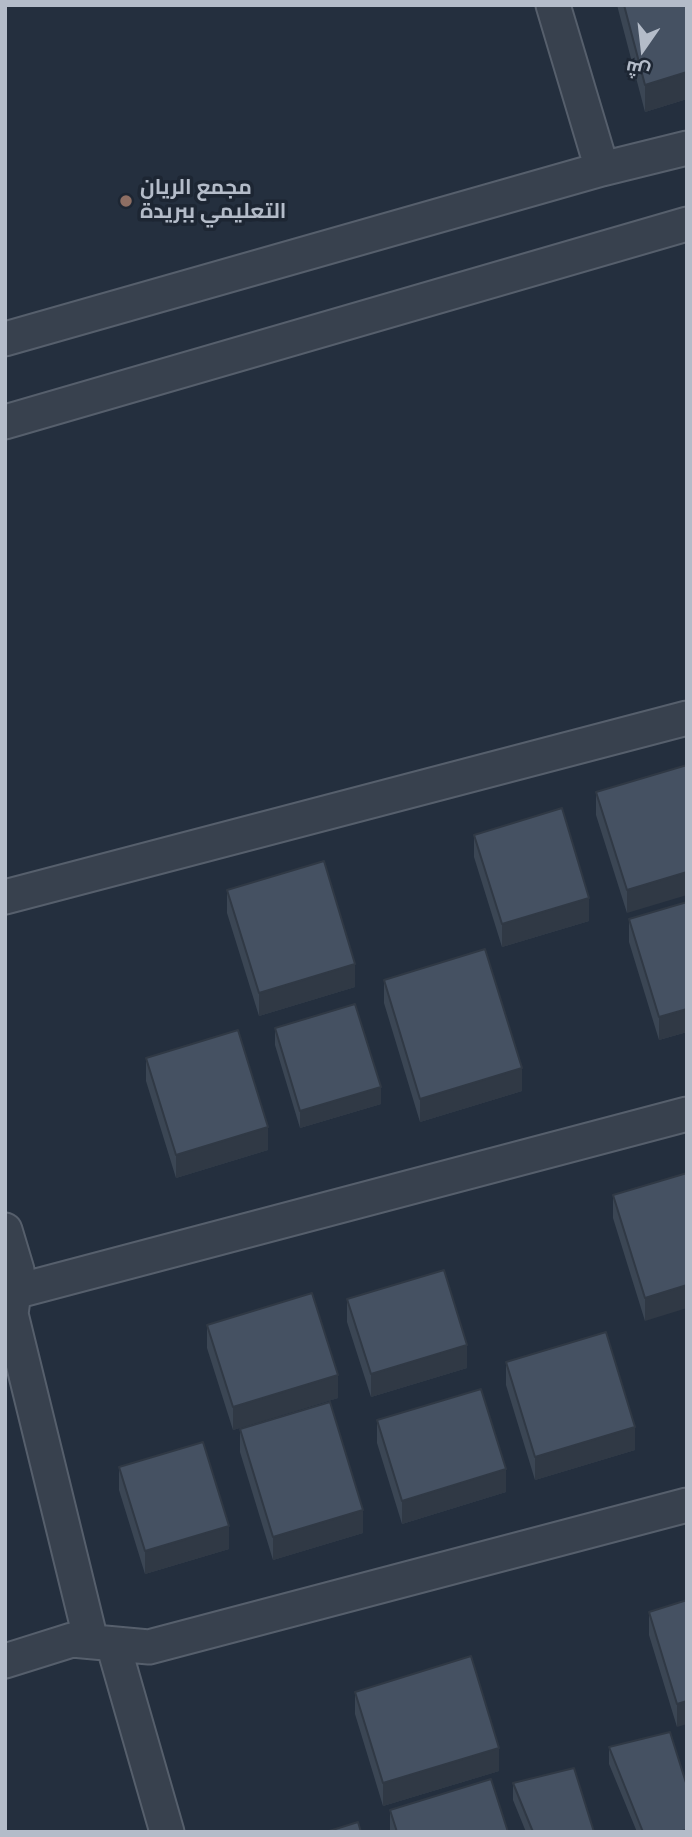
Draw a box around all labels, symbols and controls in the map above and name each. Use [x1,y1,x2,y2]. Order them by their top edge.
north arrow [608,14,678,84]
text: ش [623,56,652,84]
place label: مجمع الريان التعليمي ببريدة [140,176,286,226]
marker: مجمع الريان التعليمي ببريدة [118,193,134,209]

